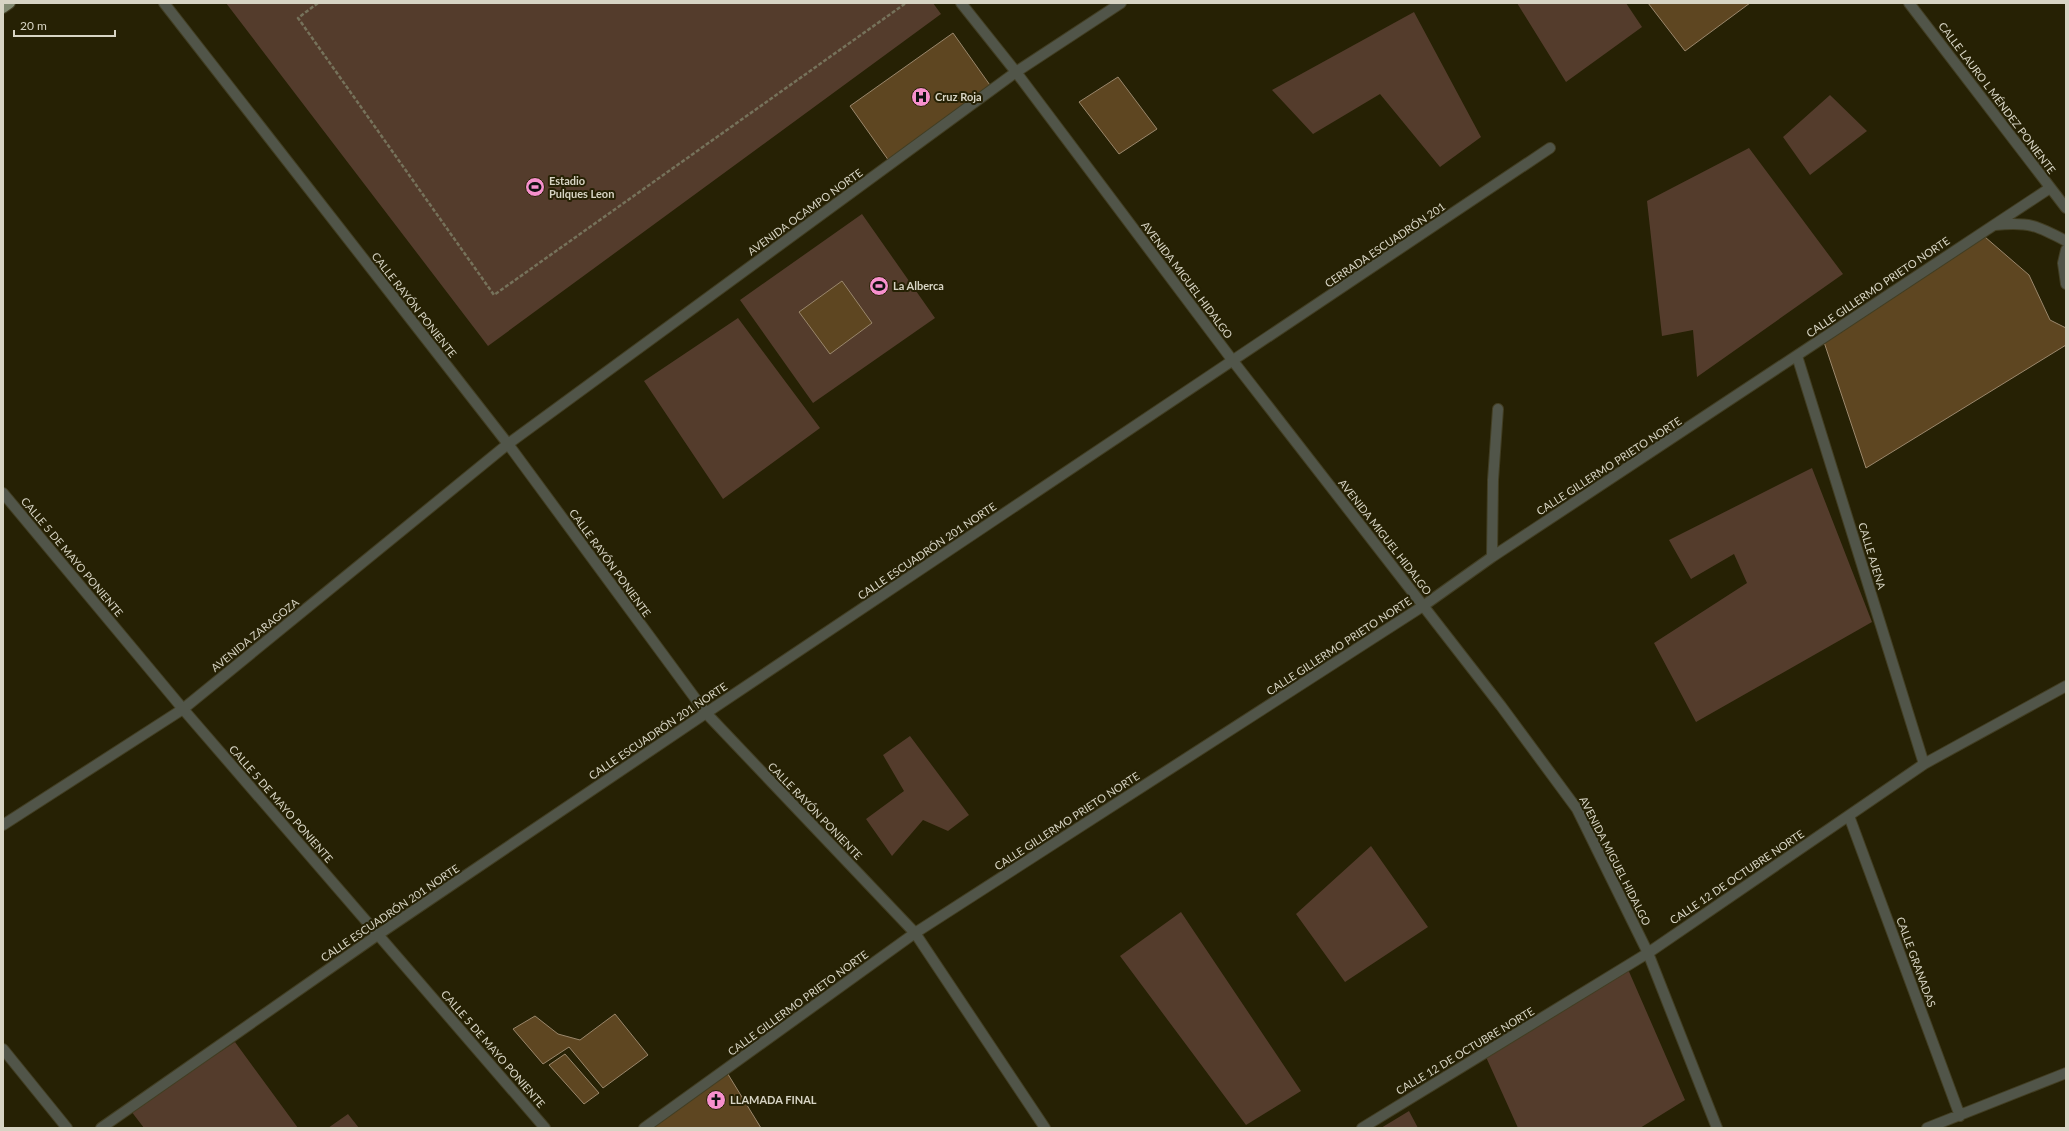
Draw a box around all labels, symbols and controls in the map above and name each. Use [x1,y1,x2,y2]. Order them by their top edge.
scale bar [14,12,115,38]
text: 20 m [20,18,47,33]
street label: CALLE LAURO L MÉNDEZ PONIENTE [1936,19,2059,176]
hospital icon: Cruz Roja [910,86,932,108]
place label: Cruz Roja [935,90,982,103]
street label: AVENIDA OCAMPO NORTE [745,166,865,258]
place label: Estadio Pulques Leon [549,174,614,200]
sports icon: Estadio Pulques Leon [524,176,546,198]
street label: CERRADA ESCUADRÓN 201 [1322,199,1447,290]
street label: AVENIDA MIGUEL HIDALGO [1139,219,1236,341]
street label: CALLE GILLERMO PRIETO NORTE [1804,234,1952,340]
street label: CALLE RAYÓN PONIENTE [369,250,459,360]
sports icon: La Alberca [868,275,890,297]
place label: La Alberca [893,279,944,292]
street label: CALLE GILLERMO PRIETO NORTE [1534,414,1684,517]
street label: AVENIDA MIGUEL HIDALGO [1336,476,1435,597]
street label: CALLE 5 DE MAYO PONIENTE [19,494,126,619]
street label: CALLE ESCUADRÓN 201 NORTE [855,499,998,602]
street label: CALLE RAYÓN PONIENTE [567,506,654,619]
street label: CALLE AJENA [1856,521,1889,591]
street label: CALLE GILLERMO PRIETO NORTE [1264,594,1414,697]
street label: AVENIDA ZARAGOZA [208,595,302,674]
street label: CALLE ESCUADRÓN 201 NORTE [586,679,729,782]
street label: CALLE 5 DE MAYO PONIENTE [227,742,336,865]
street label: CALLE RAYÓN PONIENTE [766,759,865,862]
street label: CALLE GILLERMO PRIETO NORTE [992,769,1142,872]
street label: AVENIDA MIGUEL HIDALGO [1577,794,1654,928]
street label: CALLE 12 DE OCTUBRE NORTE [1667,827,1806,926]
street label: CALLE ESCUADRÓN 201 NORTE [318,861,461,964]
street label: CALLE GRANADAS [1894,915,1939,1009]
street label: CALLE GILLERMO PRIETO NORTE [725,947,870,1058]
street label: CALLE 5 DE MAYO PONIENTE [439,987,548,1110]
street label: CALLE 12 DE OCTUBRE NORTE [1393,1004,1536,1097]
church icon: LLAMADA FINAL [705,1089,727,1111]
place label: LLAMADA FINAL [730,1093,817,1106]

